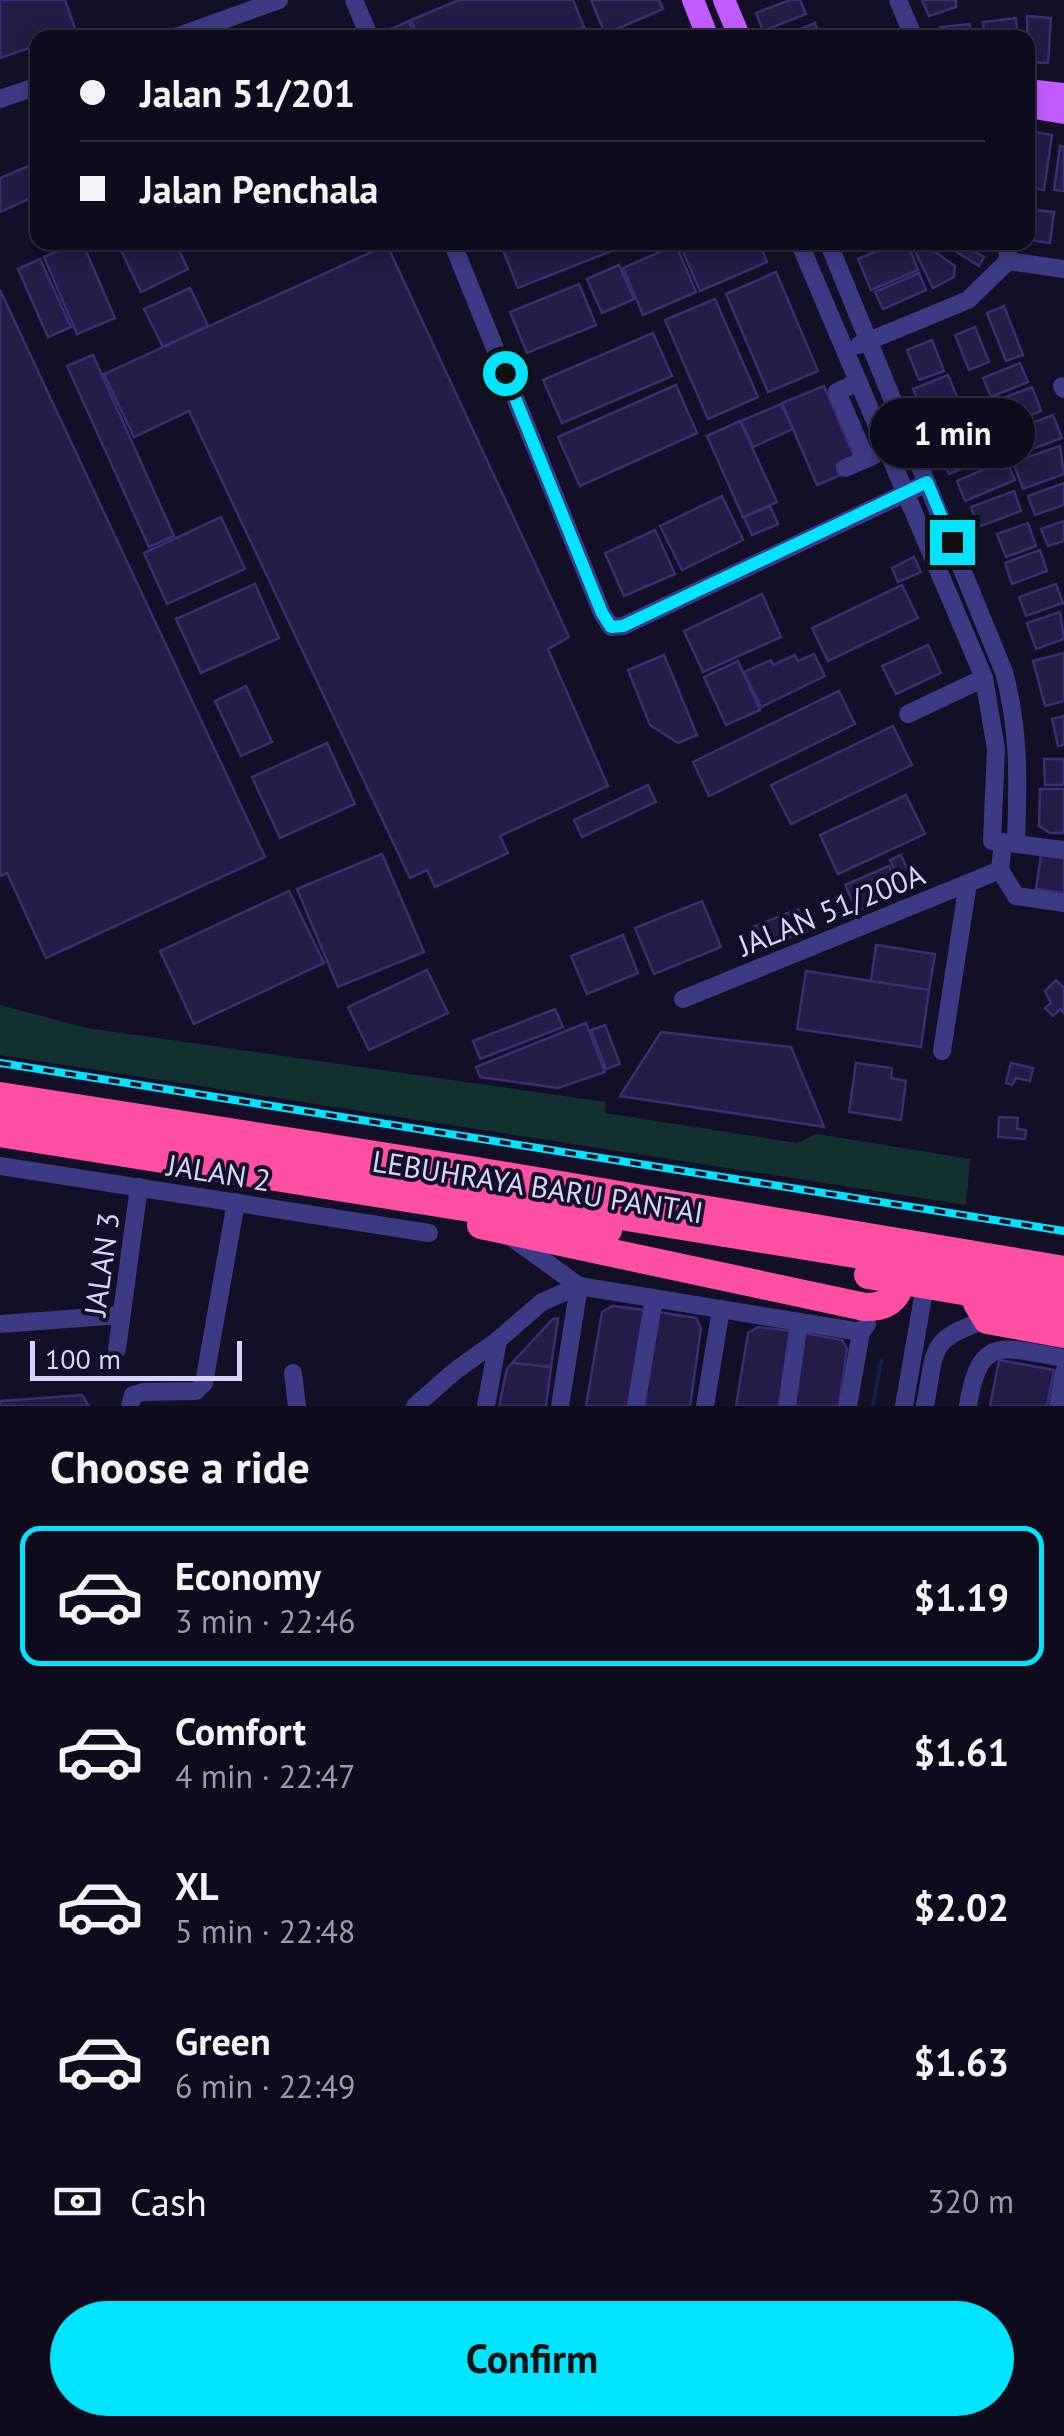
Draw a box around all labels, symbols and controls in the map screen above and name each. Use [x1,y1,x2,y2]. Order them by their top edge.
text: Jalan 51/201 [140,68,355,117]
text: Jalan Penchala [140,164,378,213]
route start [483,351,528,396]
callout: 1 min [870,397,1034,467]
text: 1 min [913,412,992,454]
route end [930,520,975,565]
street label: JALAN 51/200A [730,854,930,965]
street label: LEBUHRAYA BARU PANTAI [370,1141,706,1231]
street label: JALAN 2 [163,1144,273,1199]
street label: JALAN 3 [74,1210,128,1320]
scale bar [30,1336,242,1380]
text: 100 m [45,1340,121,1377]
text: Choose a ride [50,1437,310,1495]
icon: car [55,1551,145,1641]
text: Economy [175,1551,321,1600]
text: $1.19 [913,1572,1009,1621]
text: 3 min · 22:46 [175,1600,355,1642]
icon: car [55,1706,145,1796]
text: Comfort [175,1706,306,1755]
text: $1.61 [913,1727,1009,1776]
text: 4 min · 22:47 [175,1755,355,1797]
icon: car [55,1861,145,1951]
text: XL [175,1861,219,1910]
text: $2.02 [913,1882,1009,1931]
text: 5 min · 22:48 [175,1910,355,1952]
icon: car [55,2016,145,2106]
text: Green [175,2016,271,2065]
text: $1.63 [913,2037,1009,2086]
text: 6 min · 22:49 [175,2065,355,2107]
icon: cash [50,2174,105,2229]
text: Cash [130,2177,207,2226]
text: 320 m [927,2180,1014,2222]
button: Confirm [50,2301,1014,2416]

